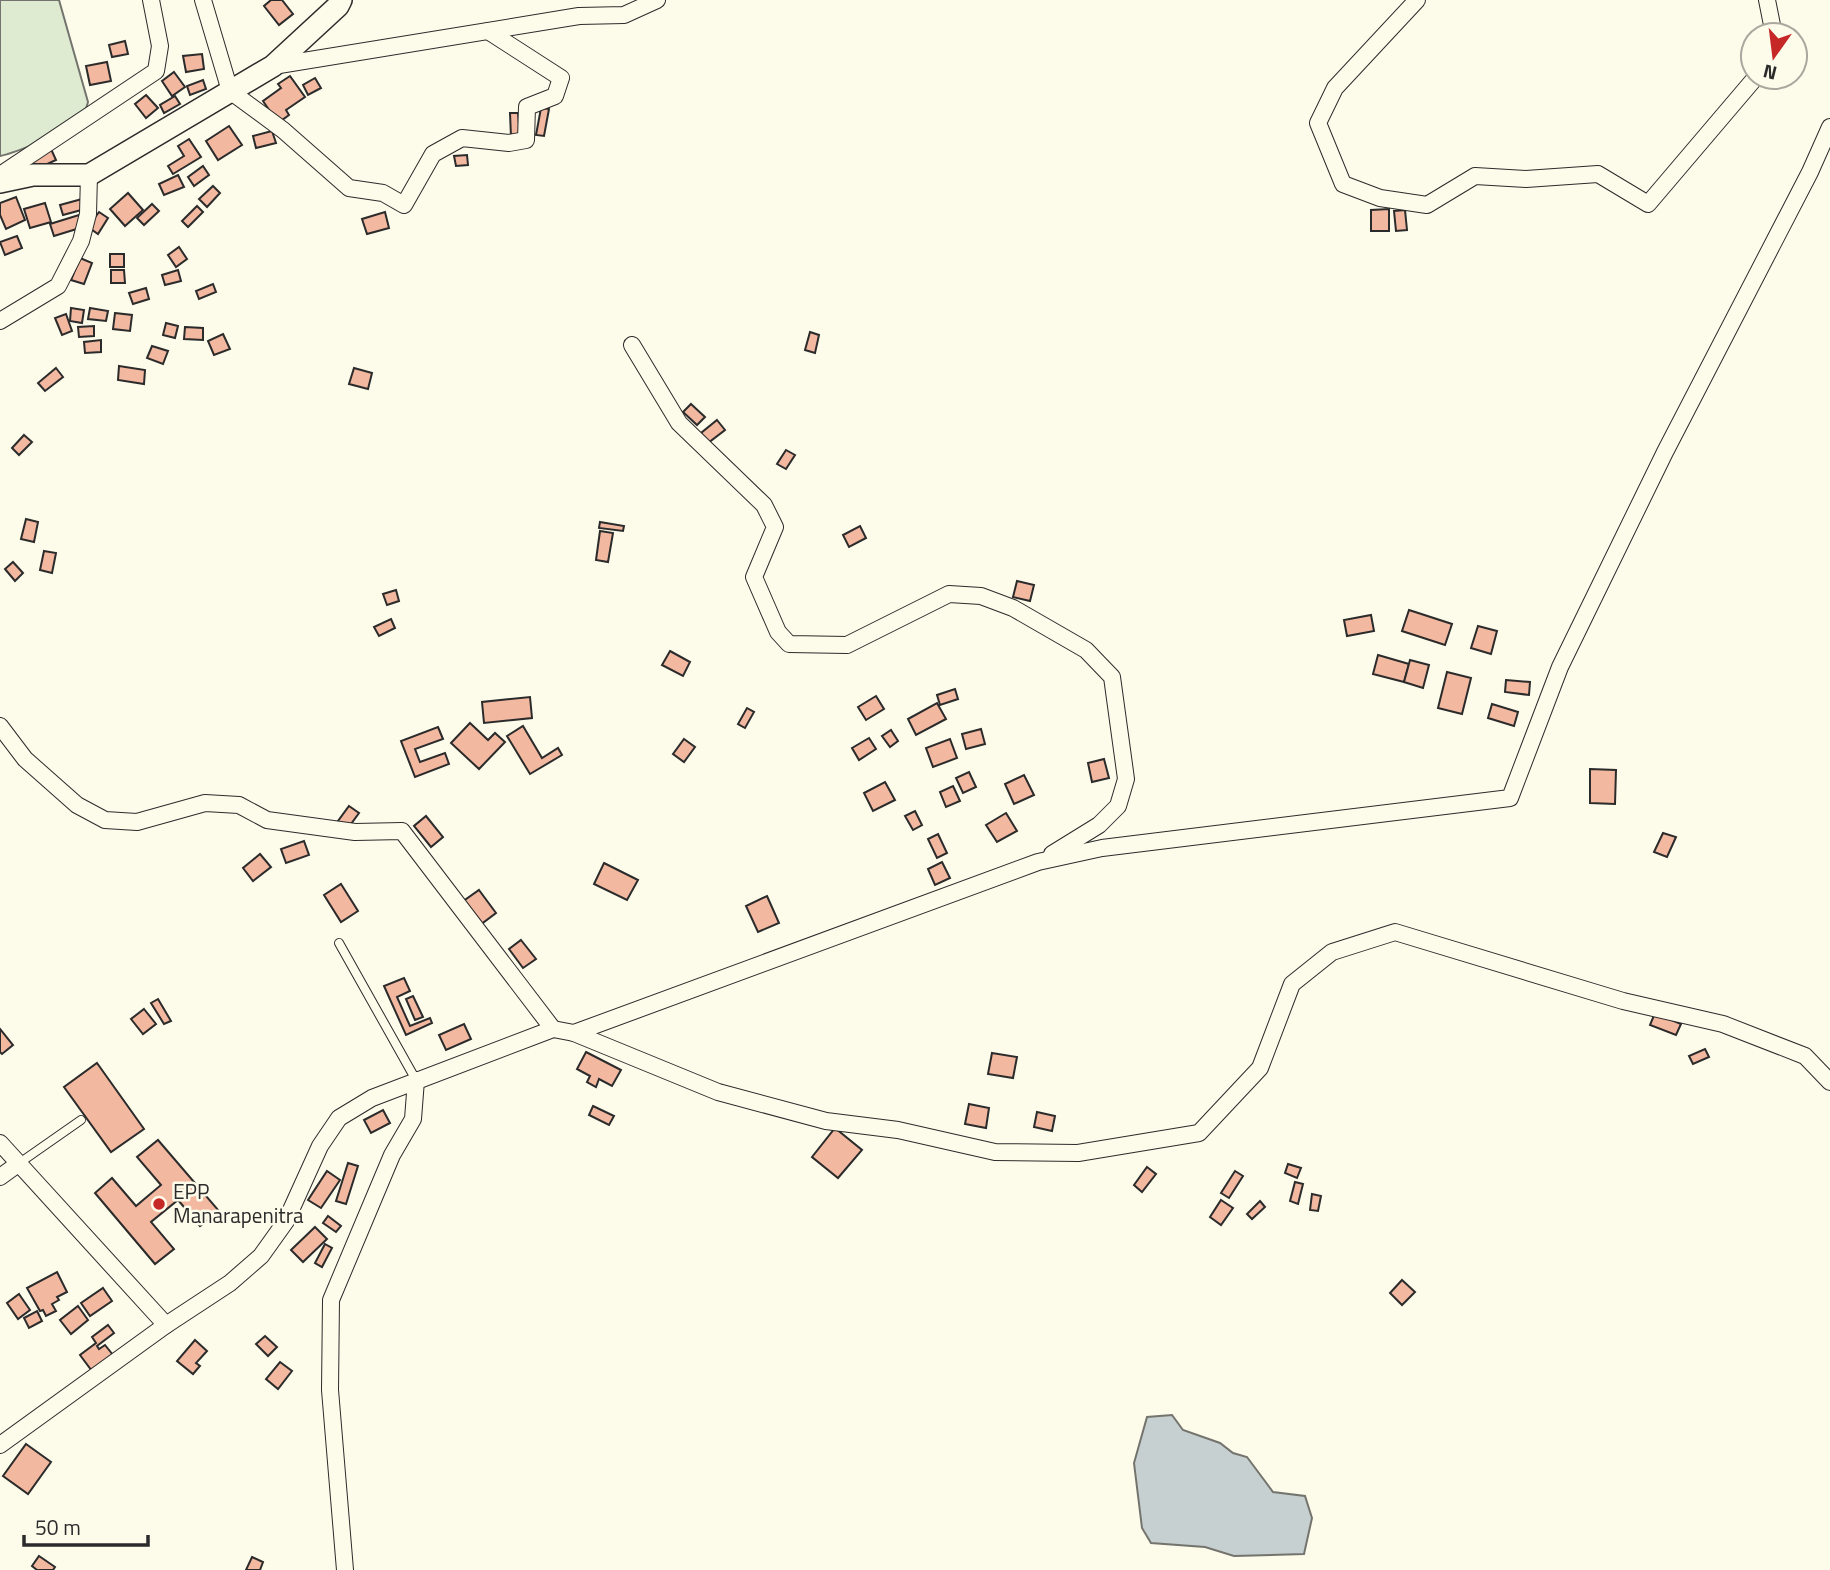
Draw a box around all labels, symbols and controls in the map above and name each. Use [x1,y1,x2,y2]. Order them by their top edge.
north arrow [1739,21,1809,91]
text: N [1760,57,1780,89]
place label: EPP Manarapenitra [173,1175,304,1231]
marker: EPP Manarapenitra [151,1196,167,1212]
scale bar [24,1504,149,1548]
text: 50 m [35,1511,81,1543]

